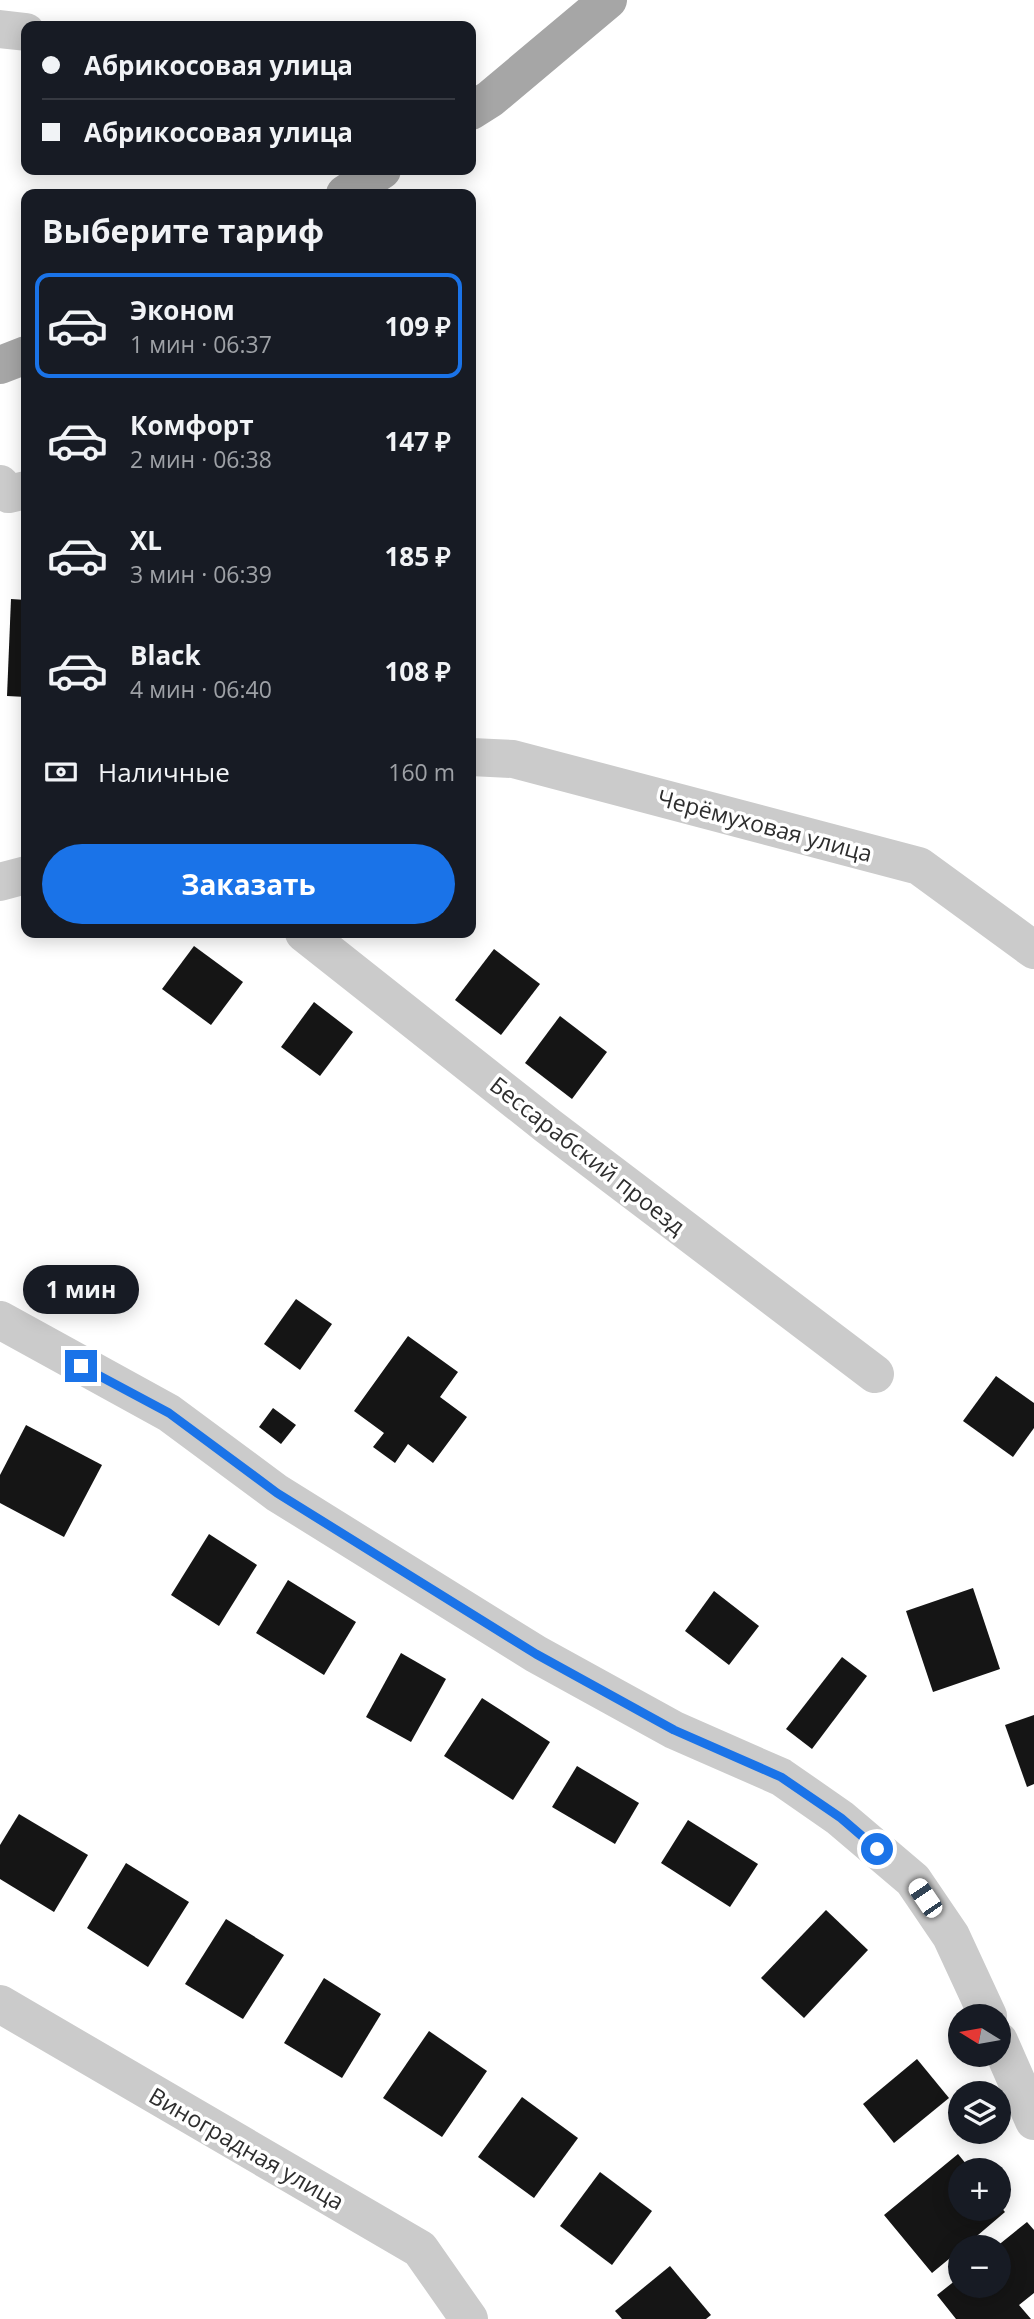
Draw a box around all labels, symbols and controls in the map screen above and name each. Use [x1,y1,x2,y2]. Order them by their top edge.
text: Абрикосовая улица [84,47,353,83]
text: Абрикосовая улица [84,114,353,150]
text: Выберите тариф [42,209,324,252]
text: Эконом [130,292,235,328]
icon: car [46,294,109,357]
text: 109 ₽ [385,308,451,344]
text: 1 мин · 06:37 [130,328,272,360]
text: Комфорт [130,407,254,443]
icon: car [46,409,109,472]
text: 147 ₽ [385,423,451,459]
text: 2 мин · 06:38 [130,443,272,475]
text: XL [130,522,162,558]
icon: car [46,524,109,587]
text: 185 ₽ [385,538,451,574]
text: 3 мин · 06:39 [130,558,272,590]
text: Black [130,637,201,673]
icon: car [46,639,109,702]
text: 108 ₽ [385,653,451,689]
text: 4 мин · 06:40 [130,673,272,705]
icon: cash [42,753,80,791]
text: Наличные [98,754,230,790]
text: 160 m [388,756,455,788]
street label: Черёмуховая улица [654,781,876,869]
button: Заказать [42,844,455,924]
street label: Бессарабский проезд [484,1069,692,1241]
callout: 1 мин [23,1264,139,1314]
text: 1 мин [46,1273,116,1305]
route end [65,1350,97,1382]
route start [861,1833,893,1865]
car [905,1875,946,1921]
north arrow [948,2004,1012,2067]
map controls [948,2004,1011,2298]
street label: Виноградная улица [144,2079,350,2217]
button: layers [948,2081,1011,2144]
button: + [948,2158,1011,2221]
button: − [948,2235,1011,2298]

